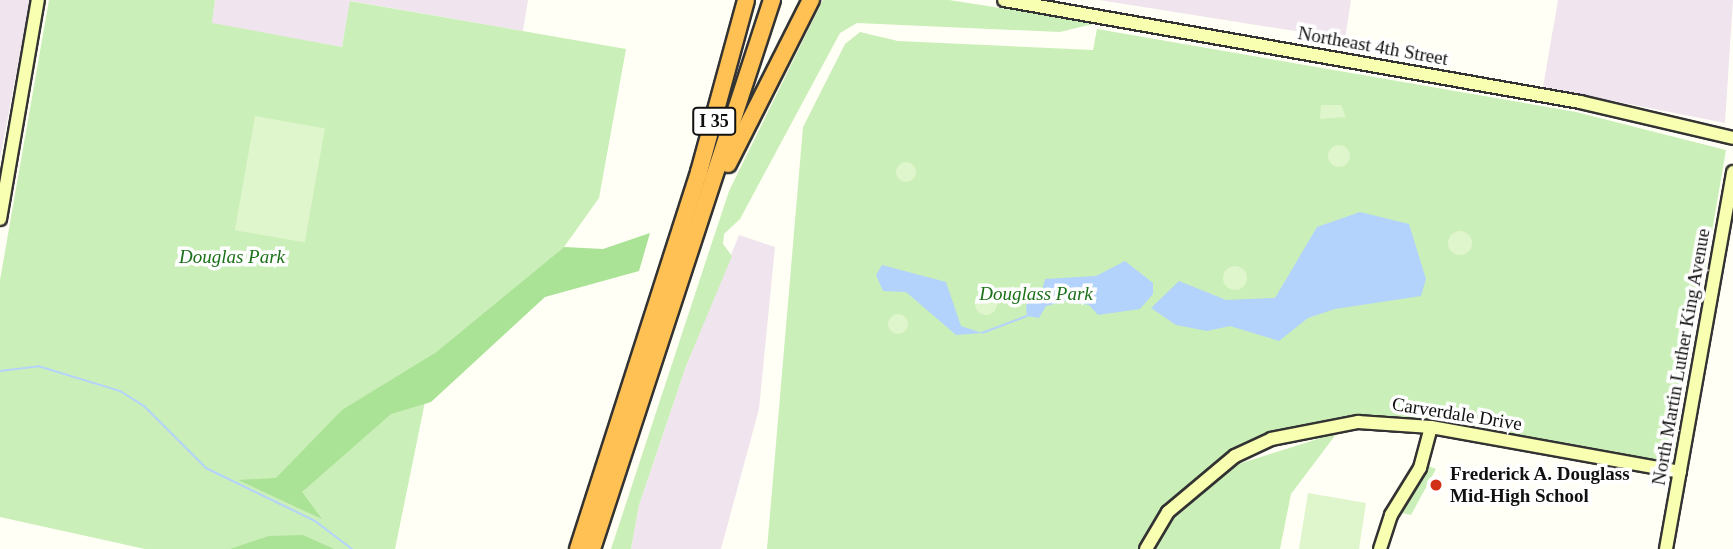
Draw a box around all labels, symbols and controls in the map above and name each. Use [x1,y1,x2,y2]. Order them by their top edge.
street label: Northeast 4th Street [1296,22,1450,70]
road number: I 35 [691,106,737,136]
street label: North Martin Luther King Avenue [1647,226,1715,488]
park label: Douglas Park [179,246,285,268]
park label: Douglass Park [979,283,1093,305]
street label: Carverdale Drive [1390,392,1524,436]
place label: Frederick A. Douglass Mid-High School [1450,463,1631,507]
marker: Frederick A. Douglass Mid-High School [1428,477,1444,493]

